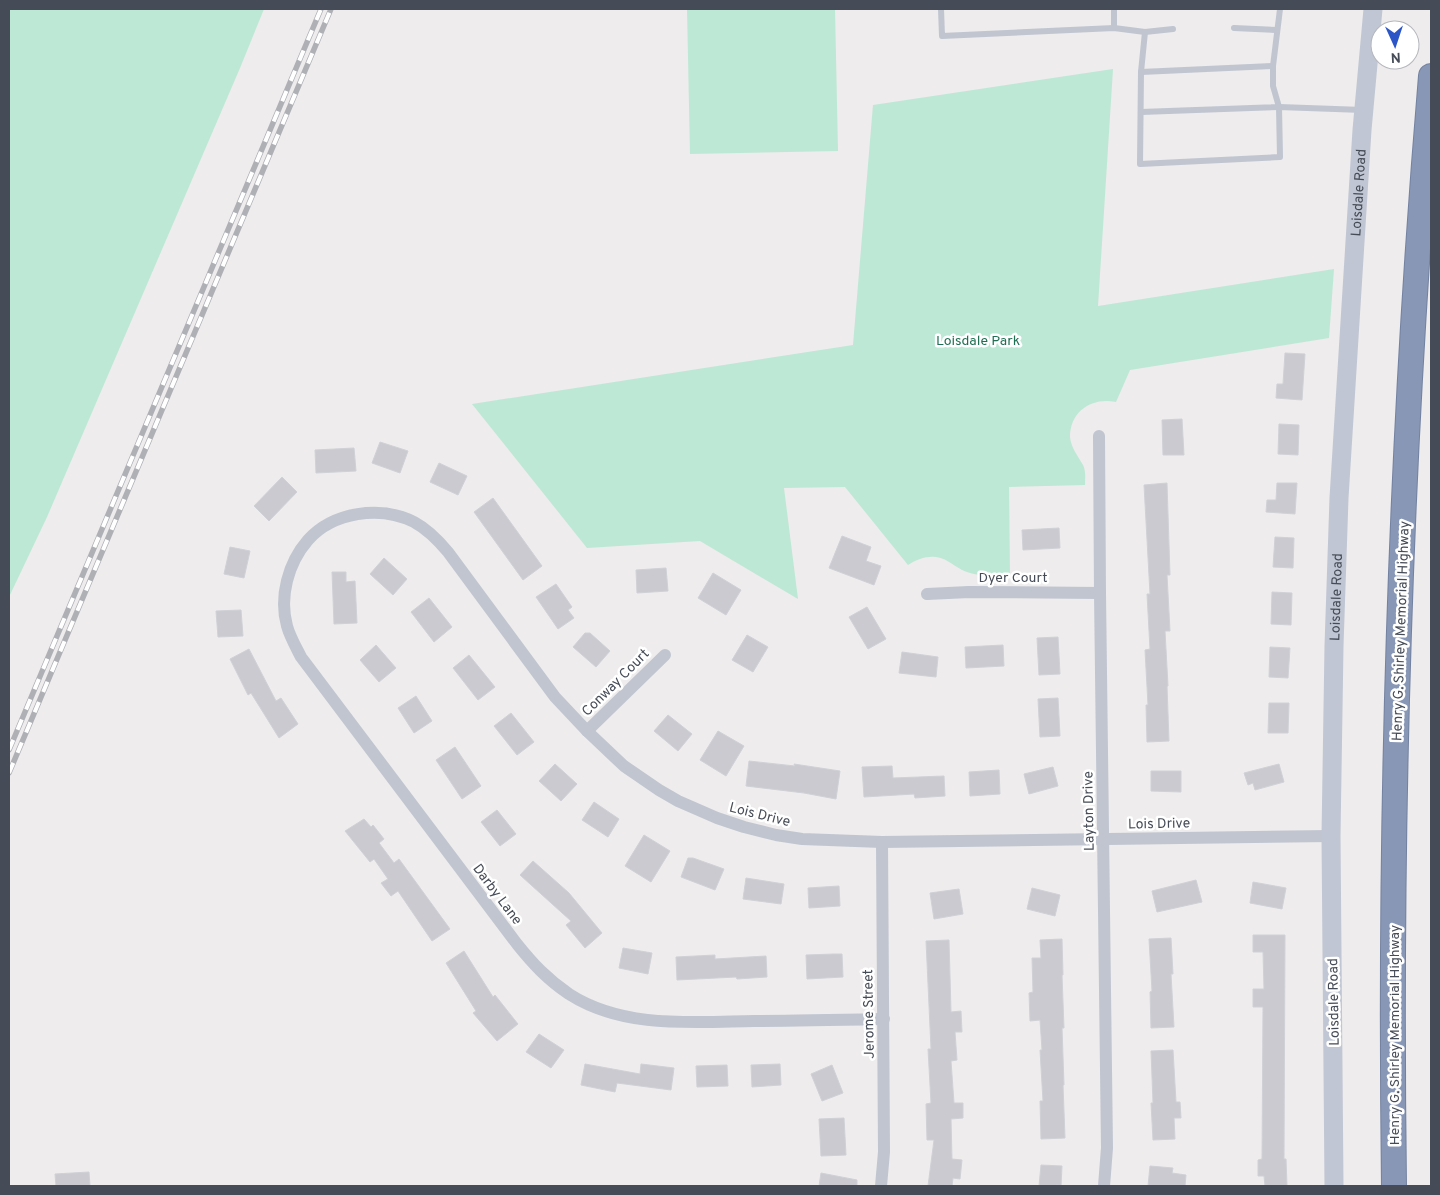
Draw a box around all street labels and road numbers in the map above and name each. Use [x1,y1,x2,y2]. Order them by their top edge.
street label: Loisdale Road [1348,148,1371,237]
street label: Henry G. Shirley Memorial Highway [1389,521,1414,741]
street label: Loisdale Road [1327,553,1347,641]
street label: Dyer Court [978,570,1048,587]
street label: Conway Court [579,646,653,720]
street label: Layton Drive [1080,771,1099,851]
street label: Lois Drive [727,800,792,831]
street label: Lois Drive [1128,815,1190,834]
street label: Darby Lane [468,861,525,929]
street label: Henry G. Shirley Memorial Highway [1387,925,1404,1145]
street label: Loisdale Road [1325,958,1344,1046]
street label: Jerome Street [860,969,879,1059]

